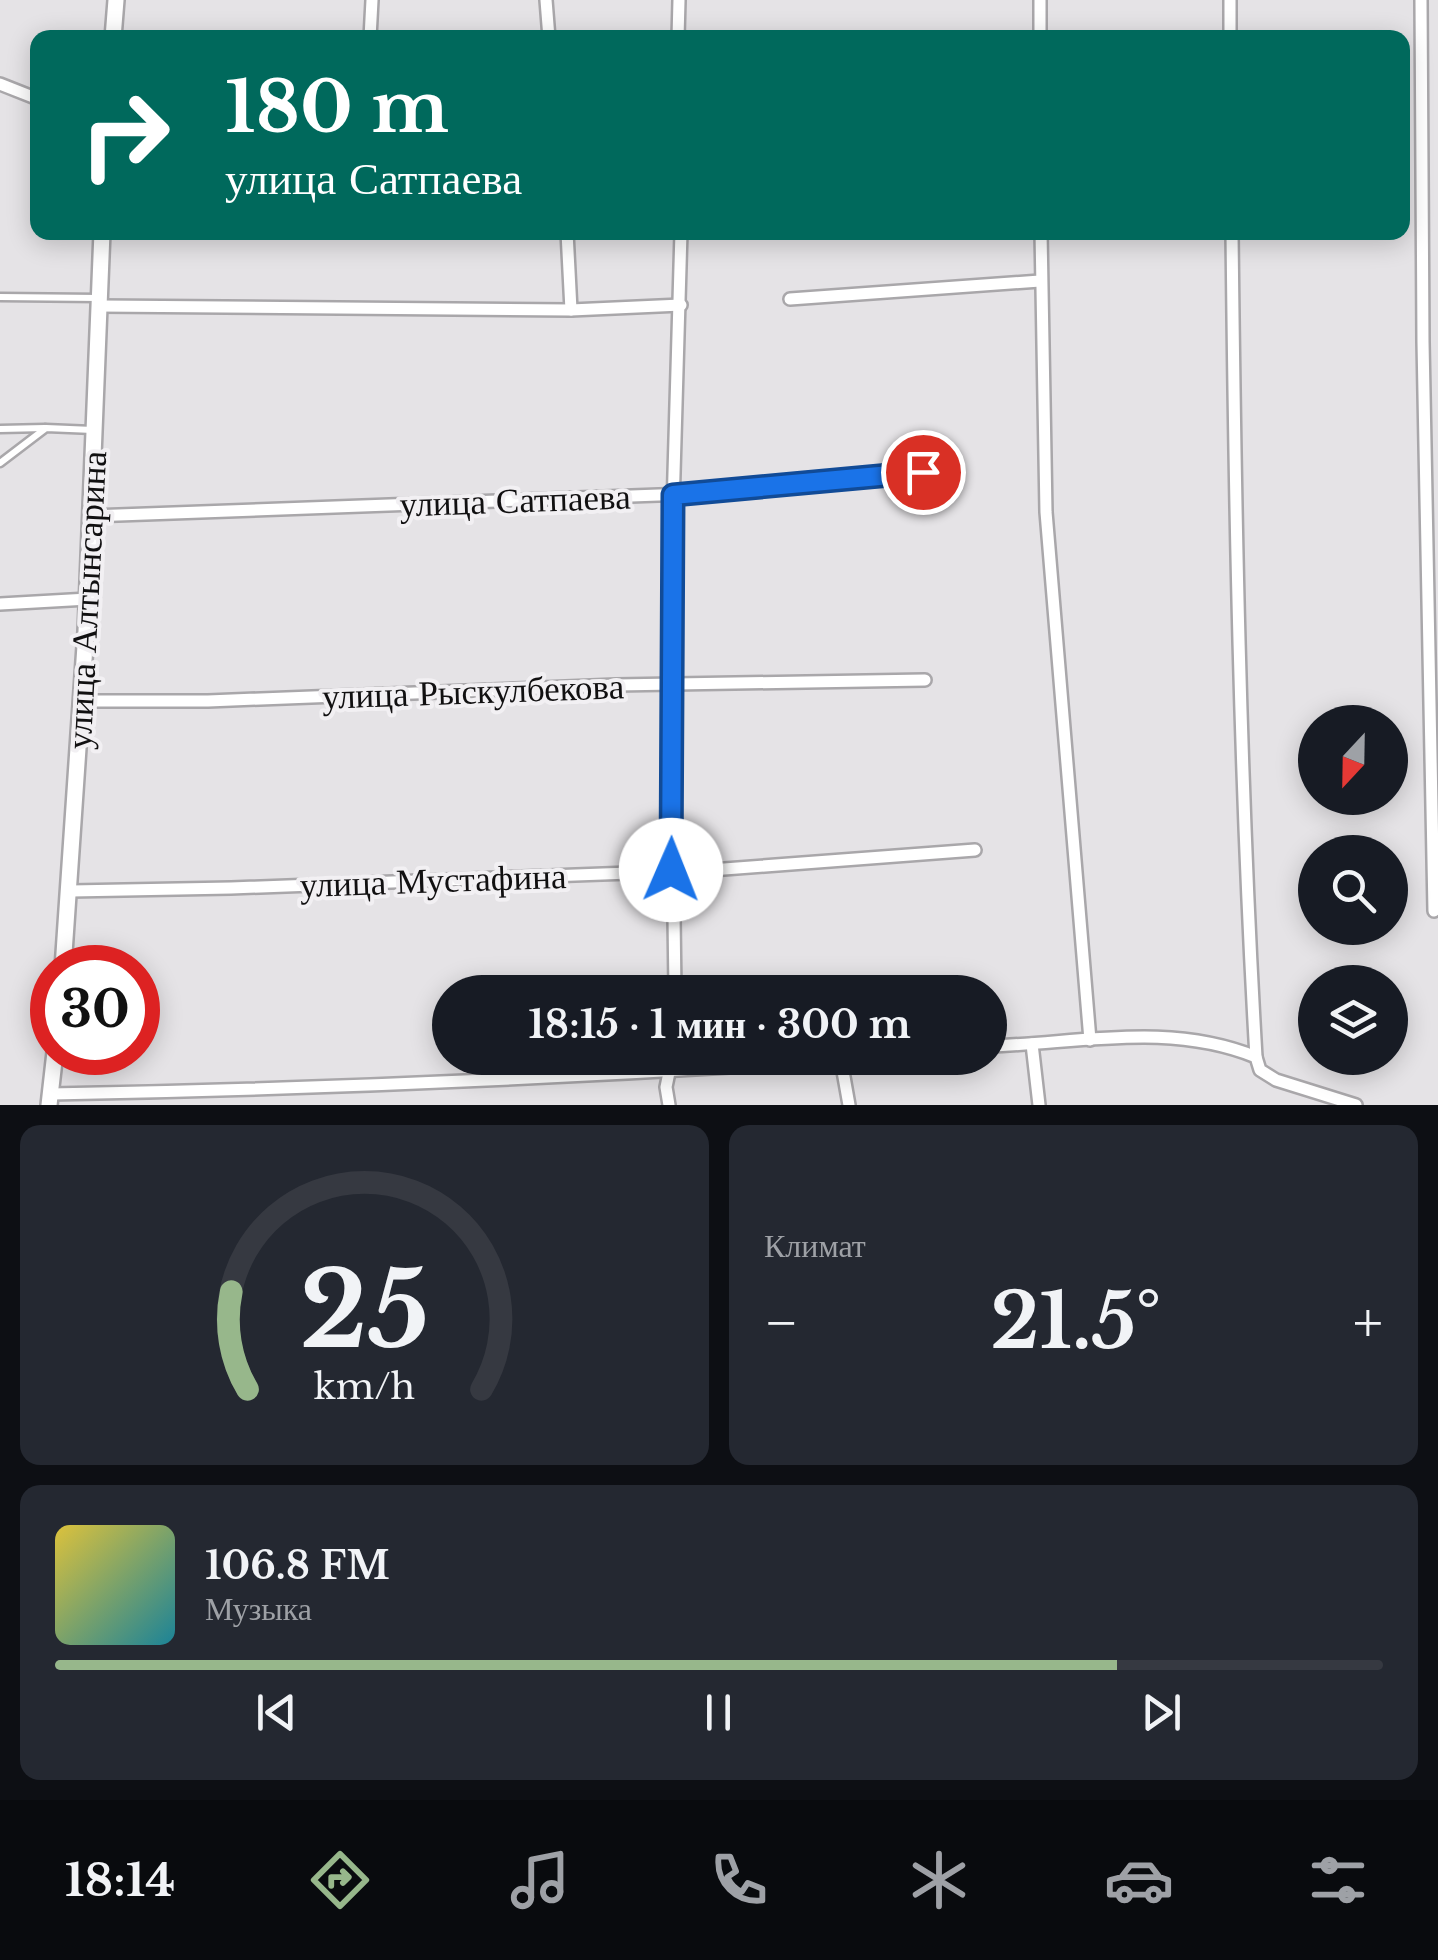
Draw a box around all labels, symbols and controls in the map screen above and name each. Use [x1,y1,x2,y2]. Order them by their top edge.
text: 180 m [225,64,449,151]
icon: right [60,70,190,200]
text: улица Сатпаева [225,150,522,206]
pin [881,430,966,515]
icon: arrive [896,445,951,500]
street label: улица Алтынсарина [57,449,115,750]
street label: улица Сатпаева [399,474,632,526]
street label: улица Рыскулбекова [321,664,625,718]
north arrow [1298,705,1408,815]
map controls [1298,705,1408,1075]
position arrow [619,818,723,922]
button: search [1298,835,1408,945]
street label: улица Мустафина [299,854,567,906]
speed limit sign: 30 [30,945,160,1075]
button: layers [1298,965,1408,1075]
text: 18:15 · 1 мин · 300 m [528,1001,911,1048]
text: Климат [764,1226,866,1266]
text: 25 [300,1246,429,1375]
text: 21.5° [990,1275,1161,1368]
text: − [764,1289,799,1357]
text: + [1353,1289,1383,1357]
text: km/h [314,1364,415,1409]
text: 106.8 FM [205,1542,390,1589]
text: Музыка [205,1589,312,1629]
icon: previous [249,1685,304,1740]
icon: pause [691,1685,746,1740]
icon: next [1134,1685,1189,1740]
icon: directions [305,1845,375,1915]
icon: music [505,1845,575,1915]
icon: phone [704,1845,774,1915]
icon: climate [904,1845,974,1915]
icon: car [1104,1845,1174,1915]
icon: filters [1303,1845,1373,1915]
text: 18:14 [65,1852,175,1908]

